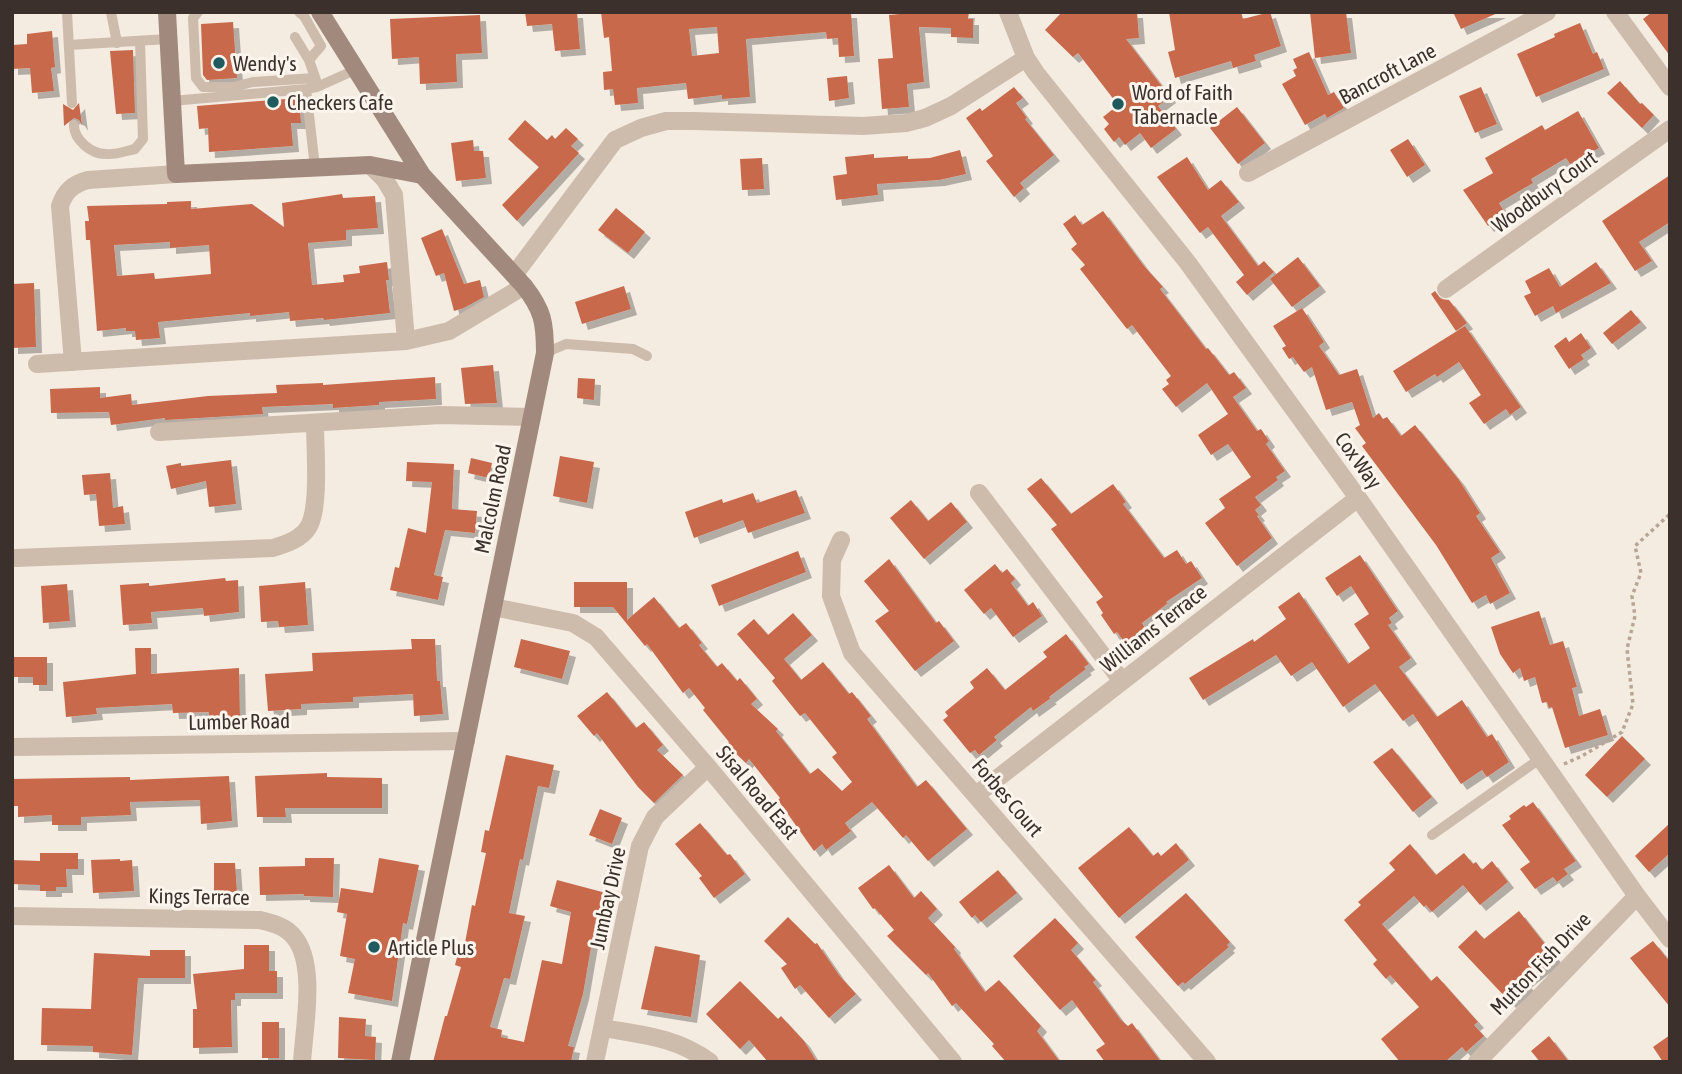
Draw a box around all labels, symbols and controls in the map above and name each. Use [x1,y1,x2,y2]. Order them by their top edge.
street label: Bancroft Lane [1335,38,1439,108]
place label: Wendy's [233,51,297,75]
marker: Wendy's [211,55,227,71]
place label: Word of Faith Tabernacle [1132,80,1233,128]
place label: Checkers Cafe [287,90,393,114]
marker: Checkers Cafe [265,94,281,110]
marker: Word of Faith Tabernacle [1110,96,1126,112]
street label: Woodbury Court [1487,145,1601,237]
street label: Cox Way [1331,427,1388,493]
street label: Malcolm Road [469,442,515,556]
street label: Williams Terrace [1095,579,1211,677]
street label: Lumber Road [188,708,290,734]
street label: Sisal Road East [712,740,804,844]
street label: Forbes Court [968,753,1048,841]
street label: Jumbay Drive [584,845,630,951]
street label: Kings Terrace [148,883,250,909]
street label: Mutton Fish Drive [1485,907,1595,1019]
place label: Article Plus [388,935,474,959]
marker: Article Plus [366,939,382,955]

